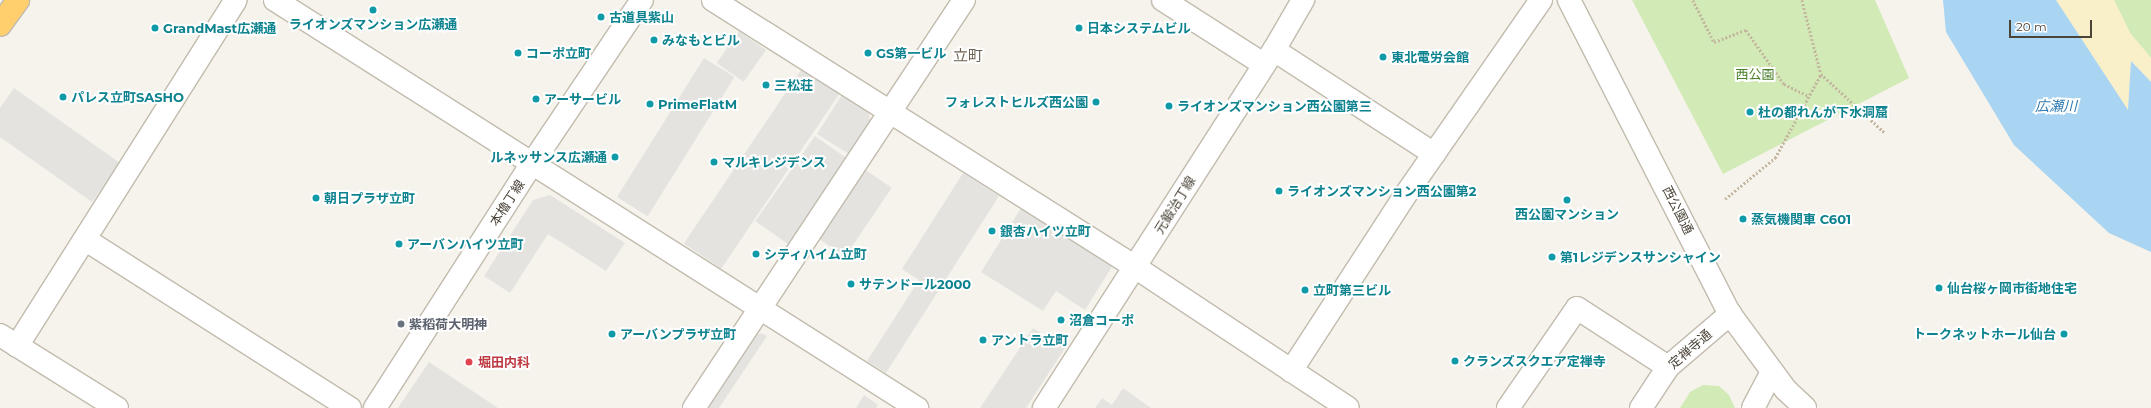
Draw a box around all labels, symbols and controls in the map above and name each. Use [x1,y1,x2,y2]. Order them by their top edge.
marker: ライオンズマンション広瀬通 [368,5,378,15]
place label: 古道具紫山 [609,9,674,25]
marker: 古道具紫山 [596,12,606,22]
scale bar [2011,12,2094,38]
place label: ライオンズマンション広瀬通 [289,16,457,32]
text: 20 m [2016,19,2047,34]
place label: GrandMast広瀬通 [163,20,276,36]
place label: 日本システムビル [1087,20,1191,36]
marker: GrandMast広瀬通 [150,23,160,33]
marker: 日本システムビル [1074,23,1084,33]
place label: みなもとビル [662,32,740,48]
marker: みなもとビル [649,35,659,45]
place label: コーポ立町 [526,45,591,61]
place label: GS第一ビル [876,45,946,61]
district label: 立町 [953,47,983,65]
marker: コーポ立町 [513,48,523,58]
marker: GS第一ビル [863,48,873,58]
place label: 東北電労会館 [1391,49,1469,65]
marker: 東北電労会館 [1378,52,1388,62]
park label: 西公園 [1736,66,1774,82]
place label: 三松荘 [774,77,813,93]
marker: 三松荘 [761,80,771,90]
place label: パレス立町SASHO [71,89,184,105]
place label: アーサービル [544,91,621,107]
marker: パレス立町SASHO [58,92,68,102]
marker: アーサービル [531,94,541,104]
place label: フォレストヒルズ西公園 [945,94,1088,110]
place label: PrimeFlatM [658,96,737,112]
marker: フォレストヒルズ西公園 [1091,97,1101,107]
place label: ライオンズマンション西公園第三 [1177,98,1372,114]
water label: 広瀬川 [2035,98,2077,114]
marker: PrimeFlatM [645,99,655,109]
marker: ライオンズマンション西公園第三 [1164,101,1174,111]
place label: 杜の都れんが下水洞窟 [1758,104,1888,120]
marker: 杜の都れんが下水洞窟 [1745,107,1755,117]
place label: ルネッサンス広瀬通 [490,149,607,165]
marker: ルネッサンス広瀬通 [610,152,620,162]
place label: マルキレジデンス [722,154,826,170]
marker: マルキレジデンス [709,157,719,167]
street label: 元鍛治丁線 [1151,173,1199,237]
street label: 本櫓丁線 [486,177,528,229]
place label: ライオンズマンション西公園第2 [1287,183,1477,199]
street label: 西公園通 [1659,183,1697,237]
marker: ライオンズマンション西公園第2 [1274,186,1284,196]
place label: 朝日プラザ立町 [324,190,415,206]
marker: 朝日プラザ立町 [311,193,321,203]
marker: 西公園マンション [1562,195,1572,205]
place label: 西公園マンション [1515,206,1619,222]
place label: 蒸気機関車 C601 [1751,211,1851,227]
marker: 蒸気機関車 C601 [1738,214,1748,224]
place label: 銀杏ハイツ立町 [1000,223,1091,239]
marker: 銀杏ハイツ立町 [987,226,997,236]
place label: アーバンハイツ立町 [407,236,523,252]
marker: アーバンハイツ立町 [394,239,404,249]
place label: シティハイム立町 [764,246,868,262]
marker: シティハイム立町 [751,249,761,259]
place label: 第1レジデンスサンシャイン [1560,249,1721,265]
marker: 第1レジデンスサンシャイン [1547,252,1557,262]
place label: サテンドール2000 [859,276,971,292]
marker: サテンドール2000 [846,279,856,289]
place label: 仙台桜ヶ岡市街地住宅 [1947,280,2077,296]
place label: 立町第三ビル [1313,282,1391,298]
marker: 仙台桜ヶ岡市街地住宅 [1934,283,1944,293]
marker: 立町第三ビル [1300,285,1310,295]
place label: 沼倉コーポ [1069,312,1134,328]
marker: 沼倉コーポ [1056,315,1066,325]
place label: 紫稻荷大明神 [409,316,487,332]
marker: 紫稻荷大明神 [396,319,406,329]
place label: アーバンプラザ立町 [620,326,736,342]
street label: 定禅寺通 [1665,326,1715,372]
place label: トークネットホール仙台 [1913,326,2056,342]
marker: アーバンプラザ立町 [607,329,617,339]
marker: トークネットホール仙台 [2059,329,2069,339]
place label: アントラ立町 [991,332,1069,348]
marker: アントラ立町 [978,335,988,345]
place label: クランズスクエア定禅寺 [1463,353,1606,369]
place label: 堀田内科 [478,354,530,370]
marker: 堀田内科 [463,356,475,368]
marker: クランズスクエア定禅寺 [1450,356,1460,366]

